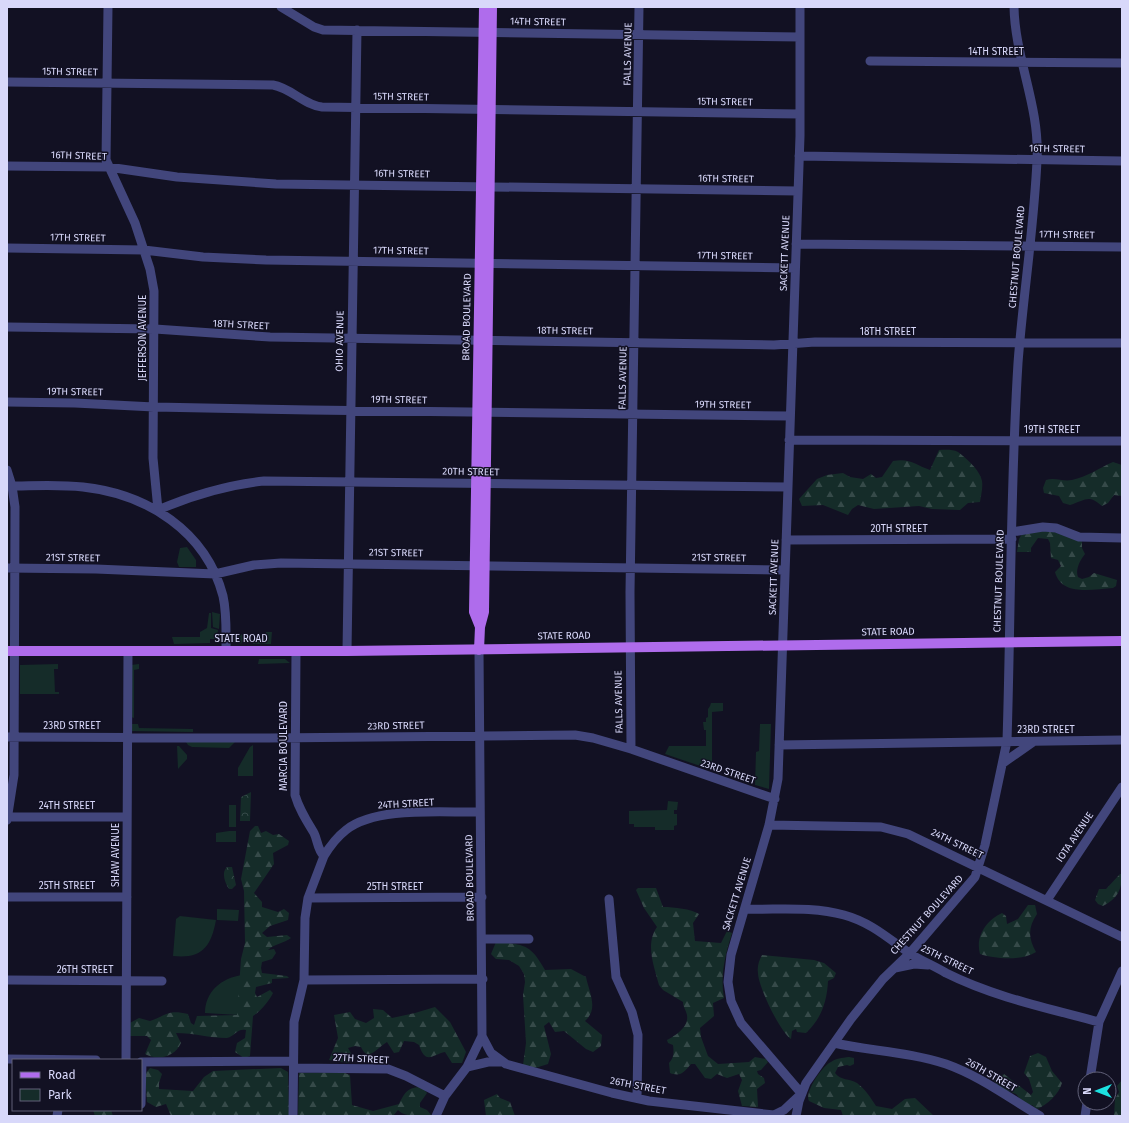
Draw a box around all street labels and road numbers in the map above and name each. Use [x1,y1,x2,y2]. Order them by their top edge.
street label: 14TH STREET [510,16,567,29]
street label: FALLS AVENUE [621,22,635,86]
street label: 14TH STREET [968,46,1025,58]
street label: 15TH STREET [42,66,99,79]
street label: 15TH STREET [373,91,430,104]
street label: 15TH STREET [697,96,754,109]
street label: 16TH STREET [1029,143,1086,156]
street label: 16TH STREET [51,149,108,163]
street label: 16TH STREET [374,168,431,181]
street label: 16TH STREET [698,173,755,186]
street label: CHESTNUT BOULEVARD [1007,205,1027,309]
street label: SACKETT AVENUE [778,215,792,291]
street label: 17TH STREET [1039,229,1096,241]
street label: 17TH STREET [50,232,107,244]
street label: 17TH STREET [373,245,430,257]
street label: 17TH STREET [697,250,754,262]
street label: BROAD BOULEVARD [460,273,474,361]
street label: JEFFERSON AVENUE [137,295,149,381]
street label: OHIO AVENUE [333,310,347,372]
street label: 18TH STREET [212,318,270,333]
street label: 18TH STREET [537,325,594,338]
street label: 18TH STREET [860,326,917,338]
street label: FALLS AVENUE [616,346,630,410]
street label: 19TH STREET [47,386,104,399]
street label: 19TH STREET [371,394,428,407]
street label: 19TH STREET [695,399,752,412]
street label: 19TH STREET [1024,424,1081,436]
street label: 20TH STREET [442,466,501,479]
street label: 20TH STREET [870,523,928,535]
street label: CHESTNUT BOULEVARD [991,529,1007,633]
street label: SACKETT AVENUE [767,539,781,615]
street label: 21ST STREET [369,547,424,559]
street label: 21ST STREET [46,552,101,564]
street label: 21ST STREET [692,552,747,564]
street label: STATE ROAD [861,626,915,638]
street label: STATE ROAD [537,630,591,642]
street label: STATE ROAD [214,633,268,645]
street label: FALLS AVENUE [612,670,626,734]
street label: MARCIA BOULEVARD [278,701,290,791]
street label: 23RD STREET [367,719,426,732]
street label: 23RD STREET [43,720,102,732]
street label: 23RD STREET [1017,724,1076,736]
street label: 23RD STREET [699,757,758,787]
street label: 24TH STREET [377,796,435,811]
street label: 24TH STREET [39,800,96,812]
street label: IOTA AVENUE [1054,810,1096,864]
street label: SHAW AVENUE [110,823,122,887]
street label: 24TH STREET [929,826,986,862]
street label: BROAD BOULEVARD [463,834,477,922]
street label: SACKETT AVENUE [720,856,754,932]
street label: CHESTNUT BOULEVARD [888,873,966,957]
street label: 25TH STREET [39,880,96,892]
street label: 25TH STREET [367,881,424,893]
street label: 25TH STREET [919,942,976,978]
street label: 26TH STREET [57,964,114,976]
street label: 27TH STREET [333,1052,390,1067]
street label: 26TH STREET [963,1056,1019,1095]
street label: 26TH STREET [609,1075,668,1097]

